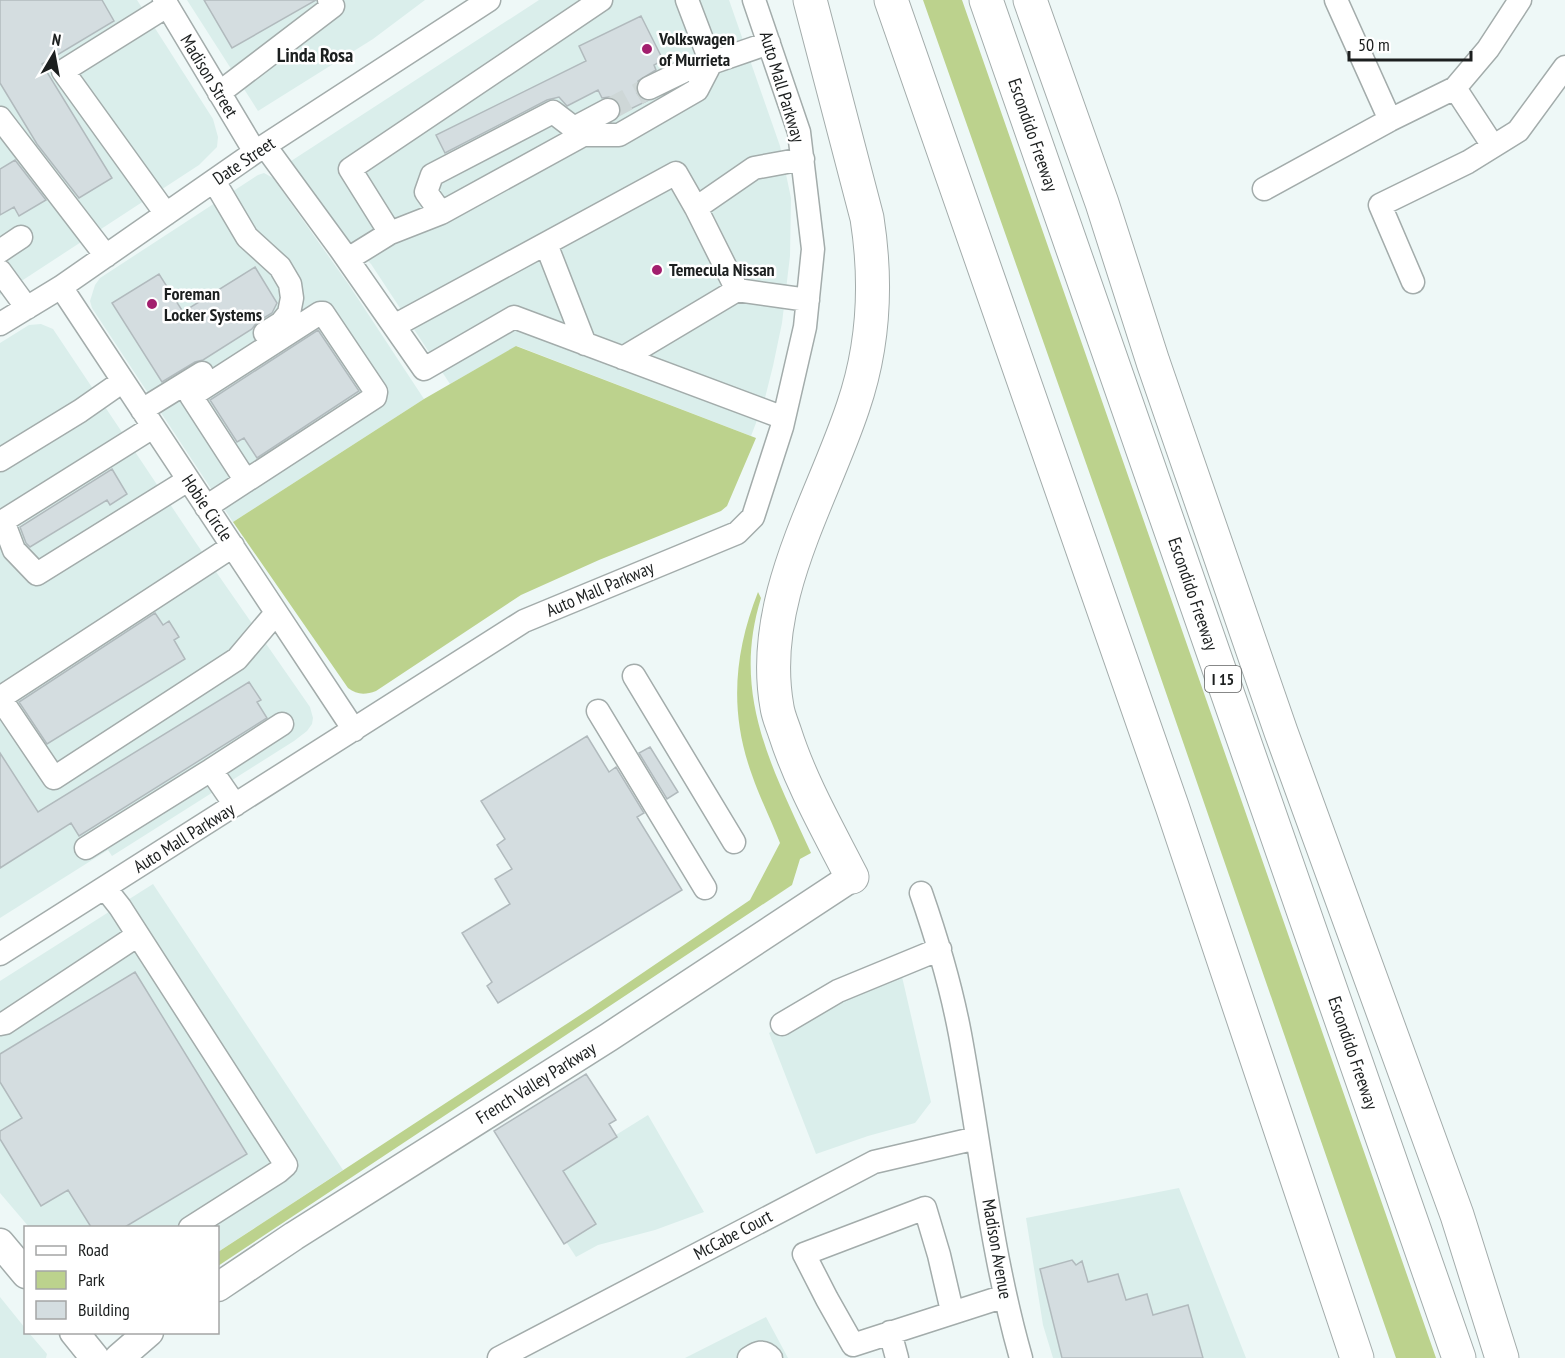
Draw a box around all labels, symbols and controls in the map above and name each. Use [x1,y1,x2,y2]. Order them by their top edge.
north arrow [24,24,84,84]
scale bar [1349,24,1470,62]
place label: Volkswagen of Murrieta [658,27,735,71]
text: N [51,29,63,50]
street label: Auto Mall Parkway [755,29,810,145]
street label: Madison Street [176,30,243,122]
text: 50 m [1358,33,1390,56]
district label: Linda Rosa [277,42,353,68]
marker: Volkswagen of Murrieta [640,42,654,56]
street label: Escondido Freeway [1003,75,1064,195]
street label: Date Street [208,131,279,190]
place label: Temecula Nissan [669,258,775,281]
marker: Temecula Nissan [650,263,664,277]
place label: Foreman Locker Systems [164,282,262,326]
marker: Foreman Locker Systems [145,297,159,311]
street label: Hobie Circle [177,470,238,545]
street label: Escondido Freeway [1163,534,1224,654]
street label: Auto Mall Parkway [542,555,657,622]
road number: I 15 [1205,666,1241,692]
street label: Auto Mall Parkway [129,797,239,878]
street label: Escondido Freeway [1323,993,1384,1113]
street label: French Valley Parkway [471,1036,600,1129]
street label: Madison Avenue [977,1197,1018,1301]
street label: McCabe Court [689,1204,776,1265]
legend [24,1226,219,1334]
text: Road [78,1238,109,1261]
text: Park [78,1268,105,1291]
text: Building [78,1298,130,1321]

